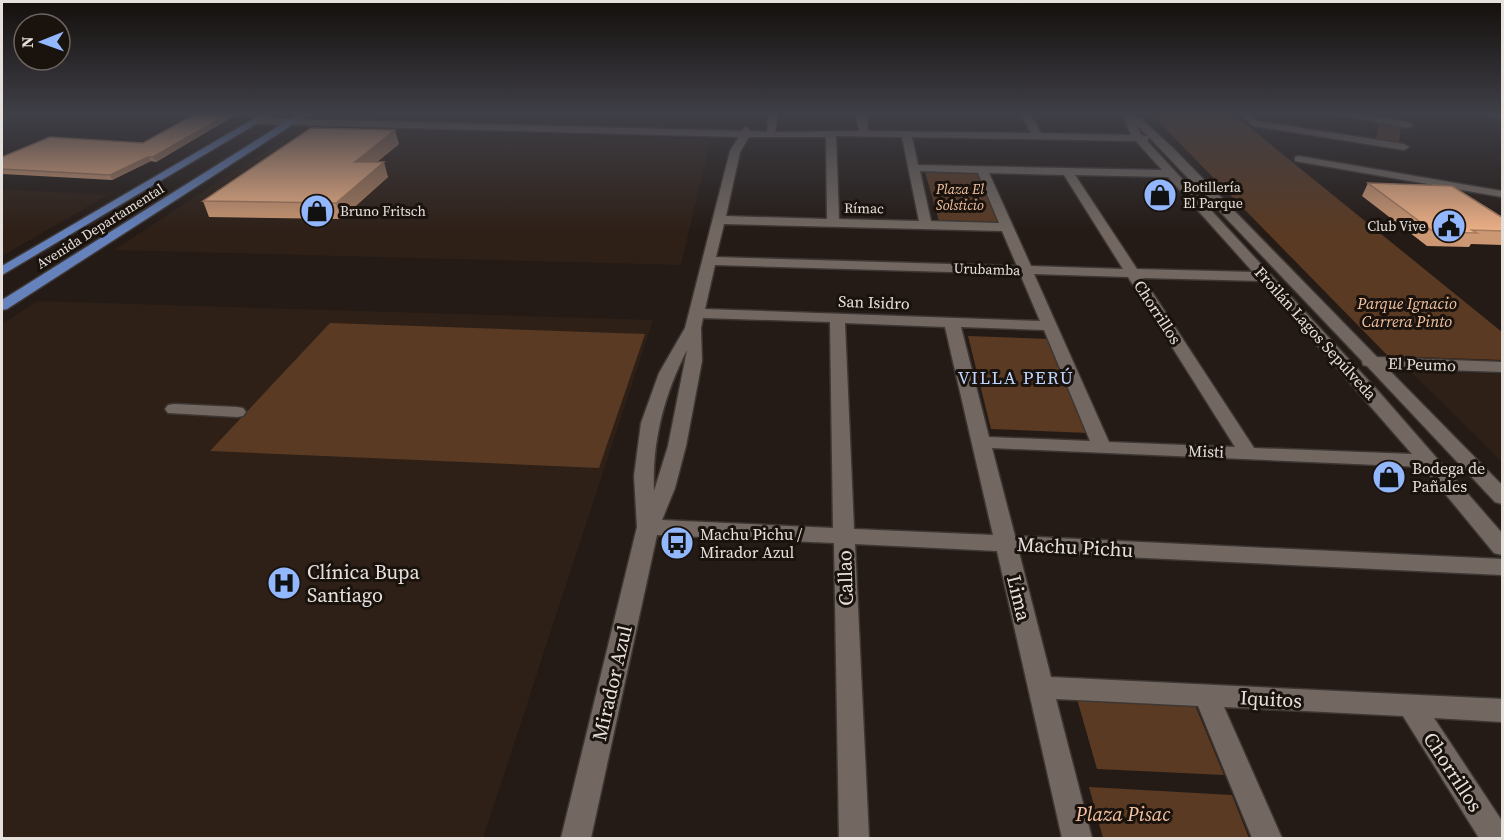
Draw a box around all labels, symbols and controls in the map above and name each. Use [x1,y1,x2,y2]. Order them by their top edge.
north arrow [12,12,72,72]
text: N [16,36,38,48]
shop icon: Botillería El Parque [1142,177,1178,213]
place label: Botillería El Parque [1183,177,1243,213]
street label: Avenida Departamental [32,179,168,273]
park label: Plaza El Solsticio [935,179,984,215]
shop icon: Bruno Fritsch [299,193,335,229]
street label: Rímac [844,198,884,218]
place label: Bruno Fritsch [340,201,426,221]
public building icon: Club Vive [1431,208,1467,244]
place label: Club Vive [1367,216,1426,236]
street label: Urubamba [953,258,1022,280]
street label: Froilán Lagos Sepúlveda [1250,262,1382,405]
street label: Chorrillos [1129,276,1187,348]
street label: San Isidro [838,290,910,314]
park label: Parque Ignacio Carrera Pinto [1356,292,1457,332]
street label: El Peumo [1388,352,1457,376]
district label: VILLA PERÚ [958,365,1074,390]
street label: Misti [1188,439,1225,463]
place label: Bodega de Pañales [1412,457,1485,497]
shop icon: Bodega de Pañales [1371,459,1407,495]
place label: Machu Pichu / Mirador Azul [700,523,803,563]
bus stop icon: Machu Pichu / Mirador Azul [659,525,695,561]
street label: Machu Pichu [1016,530,1134,564]
street label: Callao [830,550,860,606]
place label: Clínica Bupa Santiago [307,558,421,609]
hospital icon: Clínica Bupa Santiago [266,565,302,601]
street label: Lima [1000,572,1038,625]
street label: Mirador Azul [585,622,639,744]
street label: Iquitos [1239,683,1303,715]
street label: Chorrillos [1417,727,1489,817]
park label: Plaza Pisac [1075,800,1171,828]

